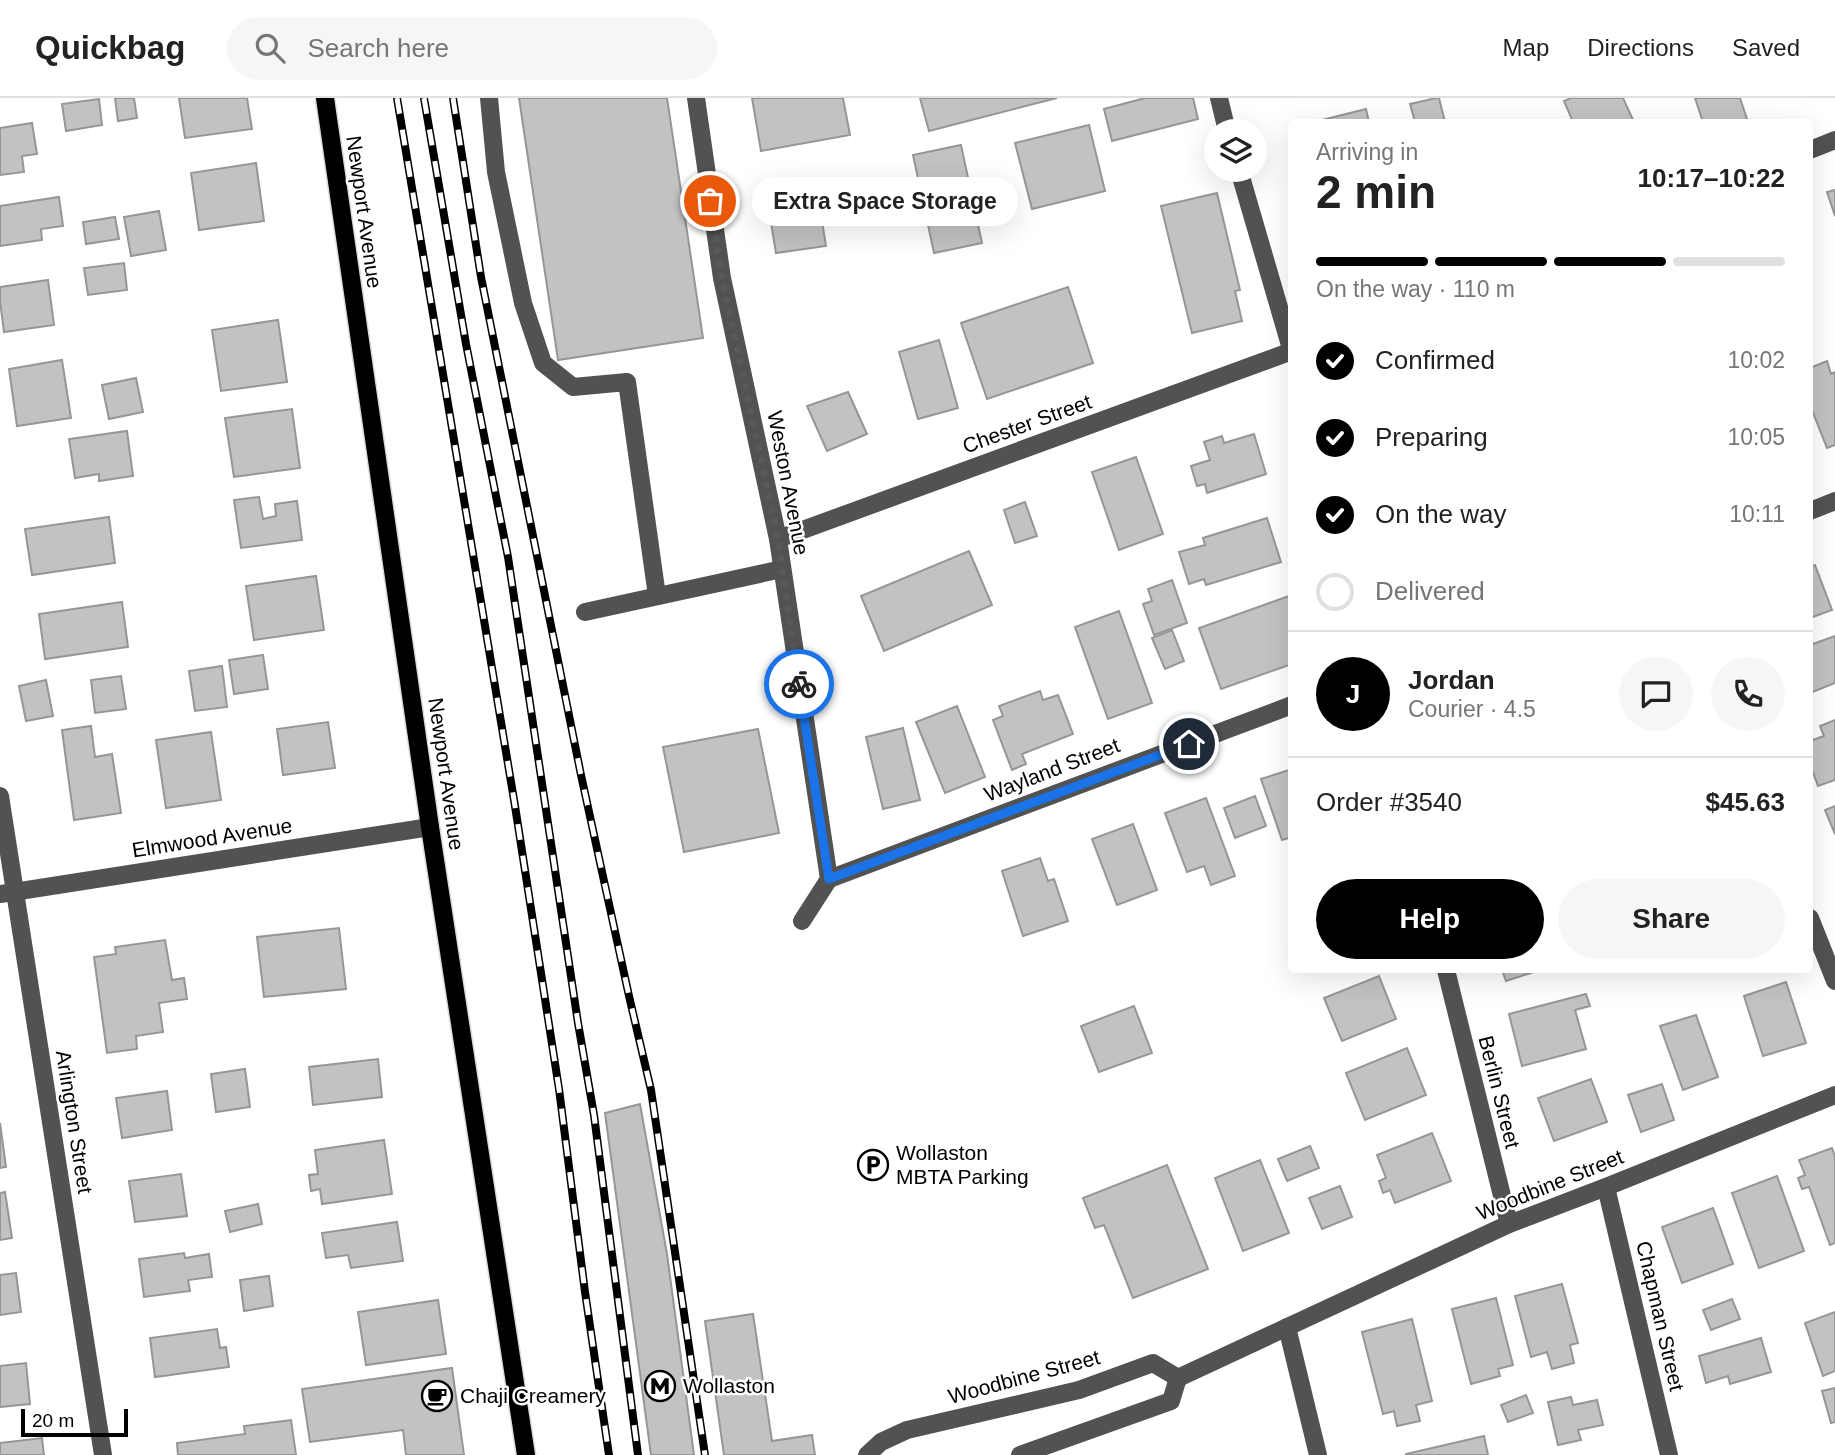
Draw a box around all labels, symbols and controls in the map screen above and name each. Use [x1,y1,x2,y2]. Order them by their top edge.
search box [227,17,717,80]
text: Quickbag [35,29,185,66]
icon: search [251,29,289,67]
text: Search here [307,33,449,63]
text: Map [1503,34,1549,61]
text: Directions [1587,34,1694,61]
text: Saved [1732,34,1800,61]
map controls [1204,119,1267,182]
button: layers [1204,119,1267,182]
street label: Newport Avenue [342,134,387,290]
text: Arriving in [1316,139,1418,165]
text: 10:17–10:22 [1638,163,1785,193]
text: 2 min [1316,166,1436,218]
pin [680,171,740,231]
callout: Extra Space Storage [752,176,1018,226]
icon: bag [691,182,729,220]
text: Extra Space Storage [773,188,997,214]
text: On the way · 110 m [1316,276,1515,302]
icon: check [1316,342,1354,380]
text: Confirmed [1375,345,1495,375]
text: 10:02 [1727,347,1785,373]
street label: Chester Street [959,390,1095,457]
street label: Weston Avenue [763,409,814,557]
icon: check [1316,419,1354,457]
text: Preparing [1375,422,1488,452]
text: 10:05 [1727,424,1785,450]
icon: check [1316,496,1354,534]
text: On the way [1375,499,1507,529]
text: 10:11 [1729,501,1785,527]
text: Delivered [1375,576,1485,606]
courier [764,649,834,719]
button: chat [1619,657,1693,731]
button: phone [1711,657,1785,731]
icon: bike [780,665,818,703]
text: Jordan [1408,665,1495,695]
text: J [1346,679,1360,709]
street label: Newport Avenue [424,696,469,852]
text: Courier · 4.5 [1408,696,1536,722]
pin [1159,714,1219,774]
icon: home [1170,725,1208,763]
street label: Wayland Street [981,733,1123,806]
text: Order #3540 [1316,787,1462,817]
text: $45.63 [1705,787,1785,817]
street label: Elmwood Avenue [130,813,294,862]
button: Help [1316,879,1544,959]
button: Share [1558,879,1785,959]
street label: Berlin Street [1474,1033,1525,1151]
street label: Arlington Street [52,1049,97,1195]
place label: Wollaston MBTA Parking [896,1141,1029,1188]
street label: Woodbine Street [1473,1145,1627,1224]
parking icon: Wollaston MBTA Parking [856,1148,890,1182]
street label: Chapman Street [1632,1239,1689,1393]
street label: Woodbine Street [946,1345,1102,1408]
metro station icon: Wollaston [643,1369,677,1403]
place label: Wollaston [683,1374,775,1397]
cafe icon: Chaji Creamery [420,1379,454,1413]
place label: Chaji Creamery [460,1384,606,1407]
scale bar [21,1406,128,1438]
text: 20 m [32,1410,74,1431]

